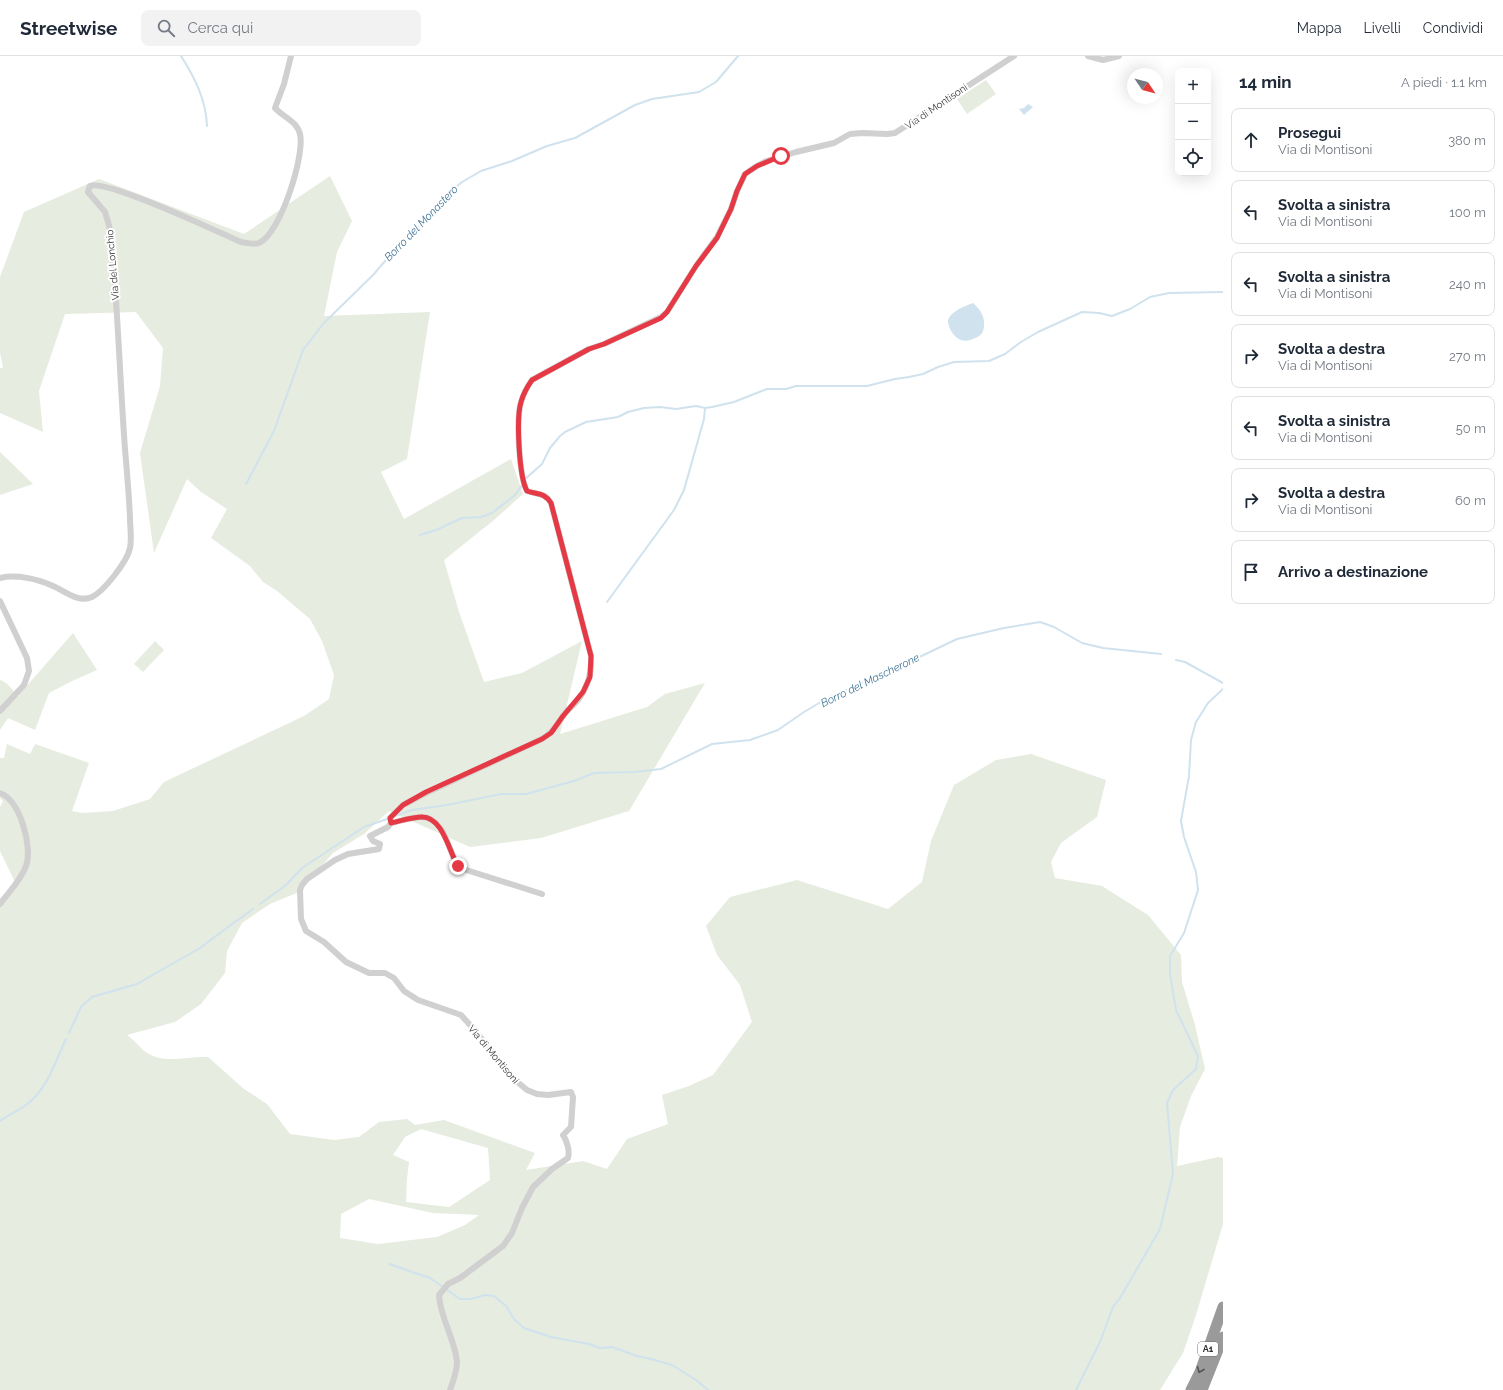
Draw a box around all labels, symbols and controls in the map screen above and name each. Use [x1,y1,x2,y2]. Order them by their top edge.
search box [141,10,421,46]
text: Streetwise [20,17,117,39]
icon: search [155,17,177,39]
text: Cerca qui [187,19,253,37]
text: Mappa [1297,20,1342,36]
text: Livelli [1364,20,1401,36]
text: Condividi [1423,20,1483,36]
north arrow [1127,68,1163,104]
map controls [1175,68,1211,176]
button: + [1175,68,1211,104]
text: 14 min [1239,72,1292,92]
text: A piedi · 1.1 km [1401,75,1487,90]
street label: Via di Montisoni [903,82,969,131]
button: − [1175,104,1211,140]
text: Prosegui [1278,124,1341,142]
icon: ahead [1240,129,1262,151]
text: 380 m [1448,133,1486,148]
button: locate [1175,140,1211,176]
text: Via di Montisoni [1278,142,1372,157]
route start [772,147,790,165]
water label: Borro del Monastero [382,183,461,264]
text: Svolta a sinistra [1278,196,1390,214]
icon: left [1240,201,1262,223]
text: 100 m [1449,205,1486,220]
text: Via di Montisoni [1278,214,1372,229]
street label: Via del Lonchio [104,229,121,301]
text: Svolta a sinistra [1278,268,1390,286]
icon: left [1240,273,1262,295]
text: 240 m [1449,277,1486,292]
text: Via di Montisoni [1278,286,1372,301]
text: Svolta a destra [1278,340,1385,358]
icon: right [1240,345,1262,367]
text: 270 m [1449,349,1486,364]
text: Via di Montisoni [1278,358,1372,373]
text: Svolta a sinistra [1278,412,1390,430]
icon: left [1240,417,1262,439]
text: 50 m [1456,421,1486,436]
text: Via di Montisoni [1278,430,1372,445]
text: Svolta a destra [1278,484,1385,502]
icon: right [1240,489,1262,511]
text: 60 m [1455,493,1486,508]
text: Via di Montisoni [1278,502,1372,517]
icon: arrive [1240,561,1262,583]
text: Arrivo a destinazione [1278,563,1428,581]
water label: Borro del Mascherone [819,651,922,710]
route end [449,857,467,875]
street label: Via di Montisoni [466,1023,521,1086]
road number: A1 [1198,1342,1218,1356]
one-way arrow [1197,1366,1205,1373]

